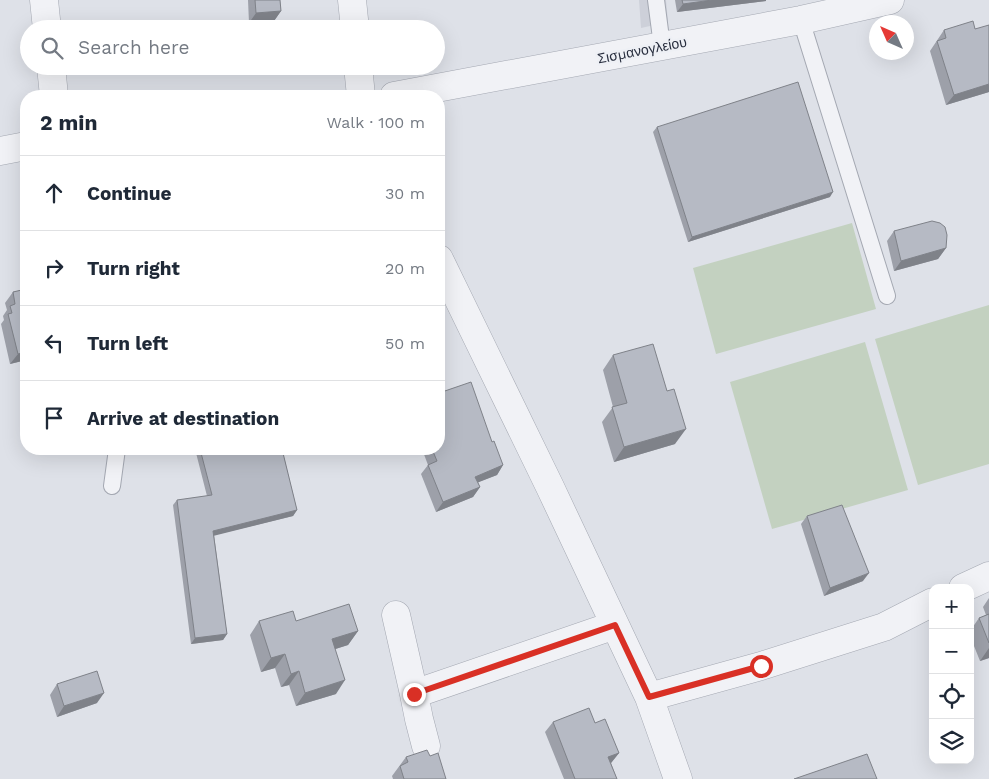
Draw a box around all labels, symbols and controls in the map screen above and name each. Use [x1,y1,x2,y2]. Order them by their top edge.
north arrow [869,15,914,60]
search box [20,20,445,75]
street label: Σισμανογλείου [596,33,688,67]
icon: search [38,34,66,62]
text: Search here [78,36,189,59]
text: 2 min [40,110,97,135]
text: Walk · 100 m [327,113,425,132]
icon: ahead [40,179,68,207]
text: Continue [87,182,171,205]
text: 30 m [385,184,425,203]
icon: right [40,254,68,282]
text: Turn right [87,257,180,280]
text: 20 m [385,259,425,278]
icon: left [40,329,68,357]
text: Turn left [87,332,168,355]
text: 50 m [385,334,425,353]
icon: arrive [40,404,68,432]
text: Arrive at destination [87,407,279,430]
map controls [929,584,974,764]
button: + [929,584,974,629]
button: − [929,629,974,674]
route start [750,655,773,678]
button: locate [929,674,974,719]
route end [403,683,426,706]
button: layers [929,719,974,764]

